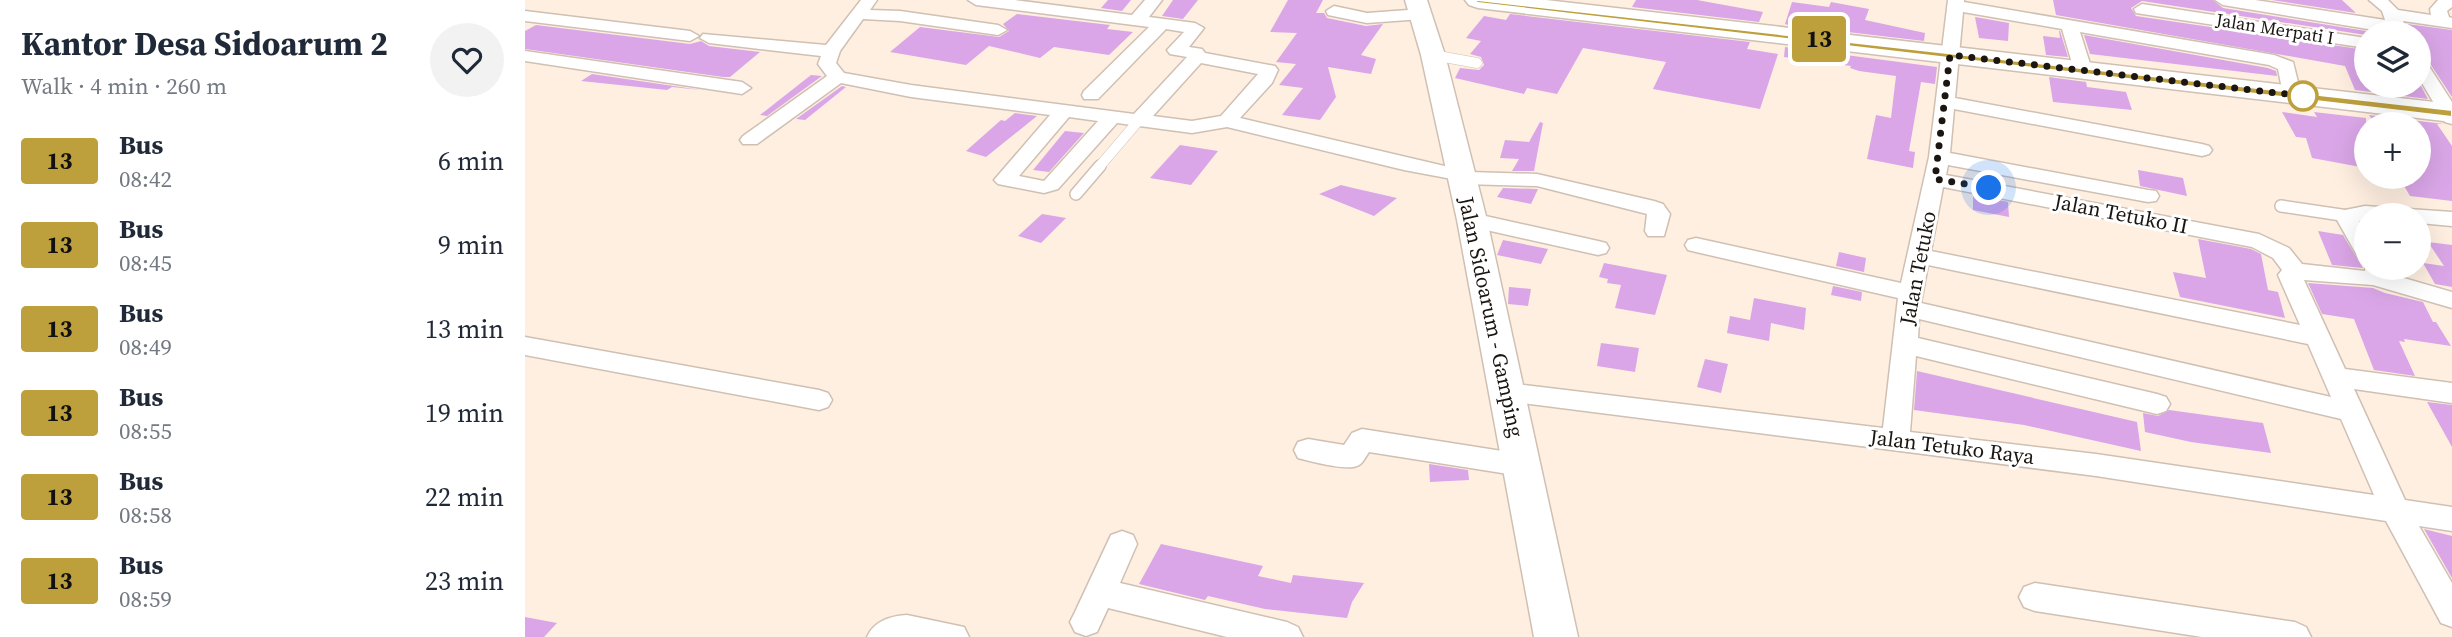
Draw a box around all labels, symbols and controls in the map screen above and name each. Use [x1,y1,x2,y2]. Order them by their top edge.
street label: Jalan Merpati I [2213,7,2336,50]
line badge: 13 [1787,16,1851,62]
text: Kantor Desa Sidoarum 2 [21,21,388,66]
map controls [2354,21,2431,280]
button: layers [2354,21,2431,98]
text: 13 [1806,22,1832,55]
button: heart [430,23,504,97]
text: Walk · 4 min · 260 m [21,70,227,102]
unlabelled marker [2288,81,2318,111]
button: + [2354,112,2431,189]
text: Bus [119,127,163,163]
text: 6 min [438,143,504,179]
text: 13 [46,144,73,177]
text: 08:42 [119,163,172,195]
your location [1971,170,2006,205]
street label: Jalan Tetuko II [2051,186,2191,241]
street label: Jalan Sidoarum - Gamping [1452,193,1531,440]
button: − [2354,203,2431,280]
street label: Jalan Tetuko [1892,208,1943,328]
text: Bus [119,211,163,247]
text: 9 min [438,227,504,263]
text: 13 [46,228,73,261]
text: 08:45 [119,247,172,279]
text: Bus [119,295,163,331]
text: 13 min [425,311,504,347]
text: 13 [46,312,73,345]
text: 08:49 [119,331,172,363]
text: Bus [119,379,163,415]
text: 19 min [425,395,504,431]
text: 13 [46,396,73,429]
text: 08:55 [119,415,172,447]
street label: Jalan Tetuko Raya [1867,422,2036,471]
text: Bus [119,463,163,499]
text: 22 min [425,479,504,515]
text: 13 [46,480,73,513]
text: 08:58 [119,499,172,531]
text: Bus [119,547,163,583]
text: 23 min [425,563,504,599]
text: 13 [46,564,73,597]
text: 08:59 [119,583,172,615]

